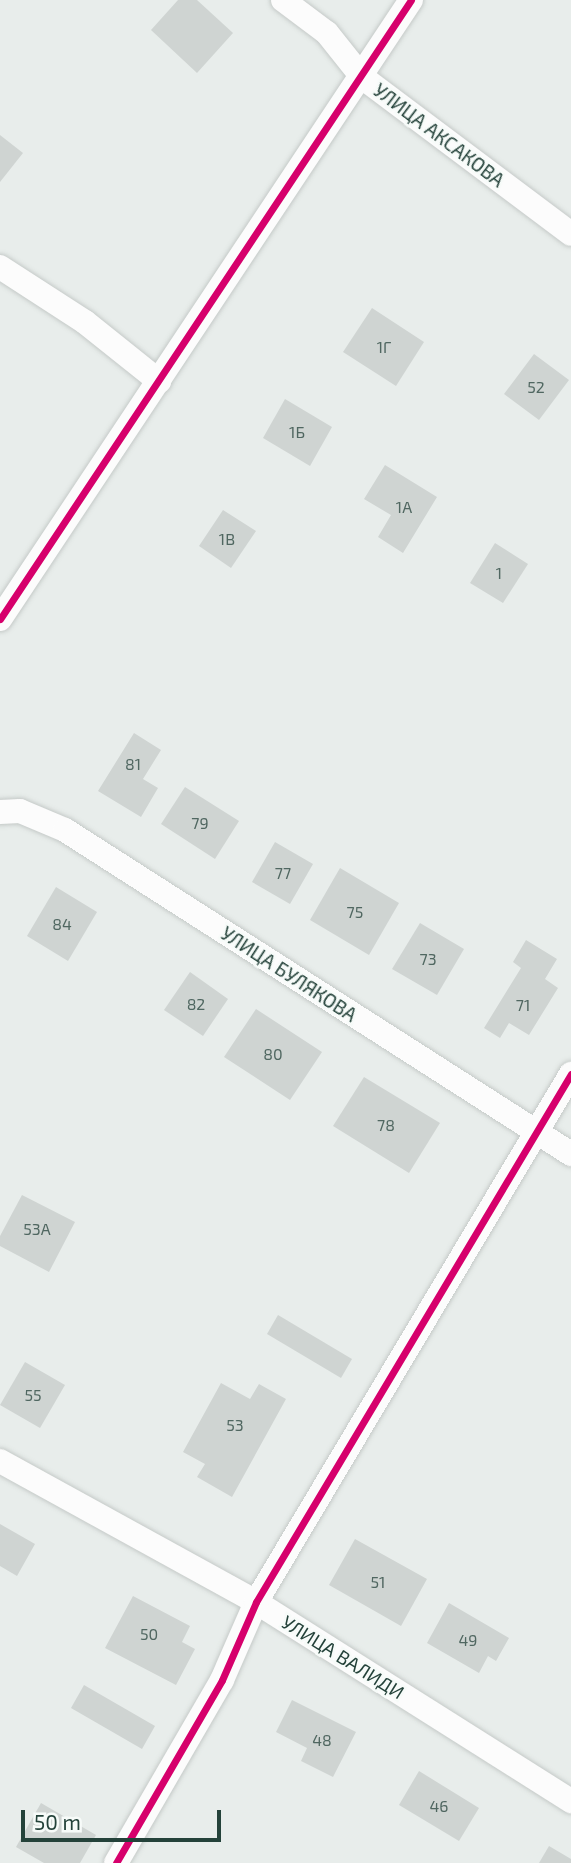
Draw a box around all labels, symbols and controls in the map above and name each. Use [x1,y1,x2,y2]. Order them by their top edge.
street label: УЛИЦА АКСАКОВА [369,78,509,192]
house number: 1Г [377,337,391,357]
house number: 52 [527,377,545,397]
house number: 1Б [289,422,305,442]
house number: 1А [396,497,412,517]
house number: 1В [219,529,235,549]
house number: 1 [496,563,502,583]
house number: 81 [125,754,141,774]
house number: 79 [191,813,209,833]
house number: 77 [275,863,291,883]
house number: 75 [347,902,363,922]
house number: 84 [52,914,72,934]
street label: УЛИЦА БУЛЯКОВА [217,922,361,1026]
house number: 73 [419,949,437,969]
house number: 82 [187,994,205,1014]
house number: 71 [516,995,530,1015]
house number: 80 [263,1044,283,1064]
house number: 78 [377,1115,395,1135]
house number: 53А [23,1219,51,1239]
house number: 55 [24,1385,42,1405]
house number: 53 [226,1415,244,1435]
house number: 51 [371,1572,385,1592]
street label: УЛИЦА ВАЛИДИ [278,1610,408,1704]
house number: 50 [140,1624,158,1644]
house number: 49 [459,1630,477,1650]
house number: 48 [312,1730,332,1750]
house number: 46 [430,1796,448,1816]
scale bar [24,1797,224,1841]
text: 50 m [34,1809,81,1834]

